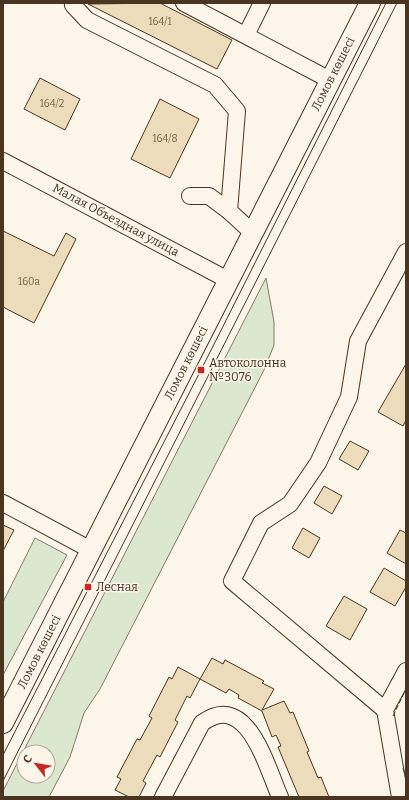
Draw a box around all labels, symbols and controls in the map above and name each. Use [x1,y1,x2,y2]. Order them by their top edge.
house number: 164/1 [148,16,172,28]
street label: Ломов көшесі [308,34,358,113]
house number: 164/2 [40,98,64,110]
house number: 164/8 [153,133,177,145]
street label: Малая Объездная улица [50,181,182,259]
house number: 160а [18,276,40,288]
street label: Ломов көшесі [161,323,211,402]
place label: Автоколонна №3076 [209,356,287,384]
marker: Автоколонна №3076 [196,365,206,375]
place label: Лесная [96,580,138,594]
marker: Лесная [83,582,93,592]
street label: Ломов көшесі [14,612,64,691]
north arrow [16,744,56,784]
text: С [20,753,35,765]

